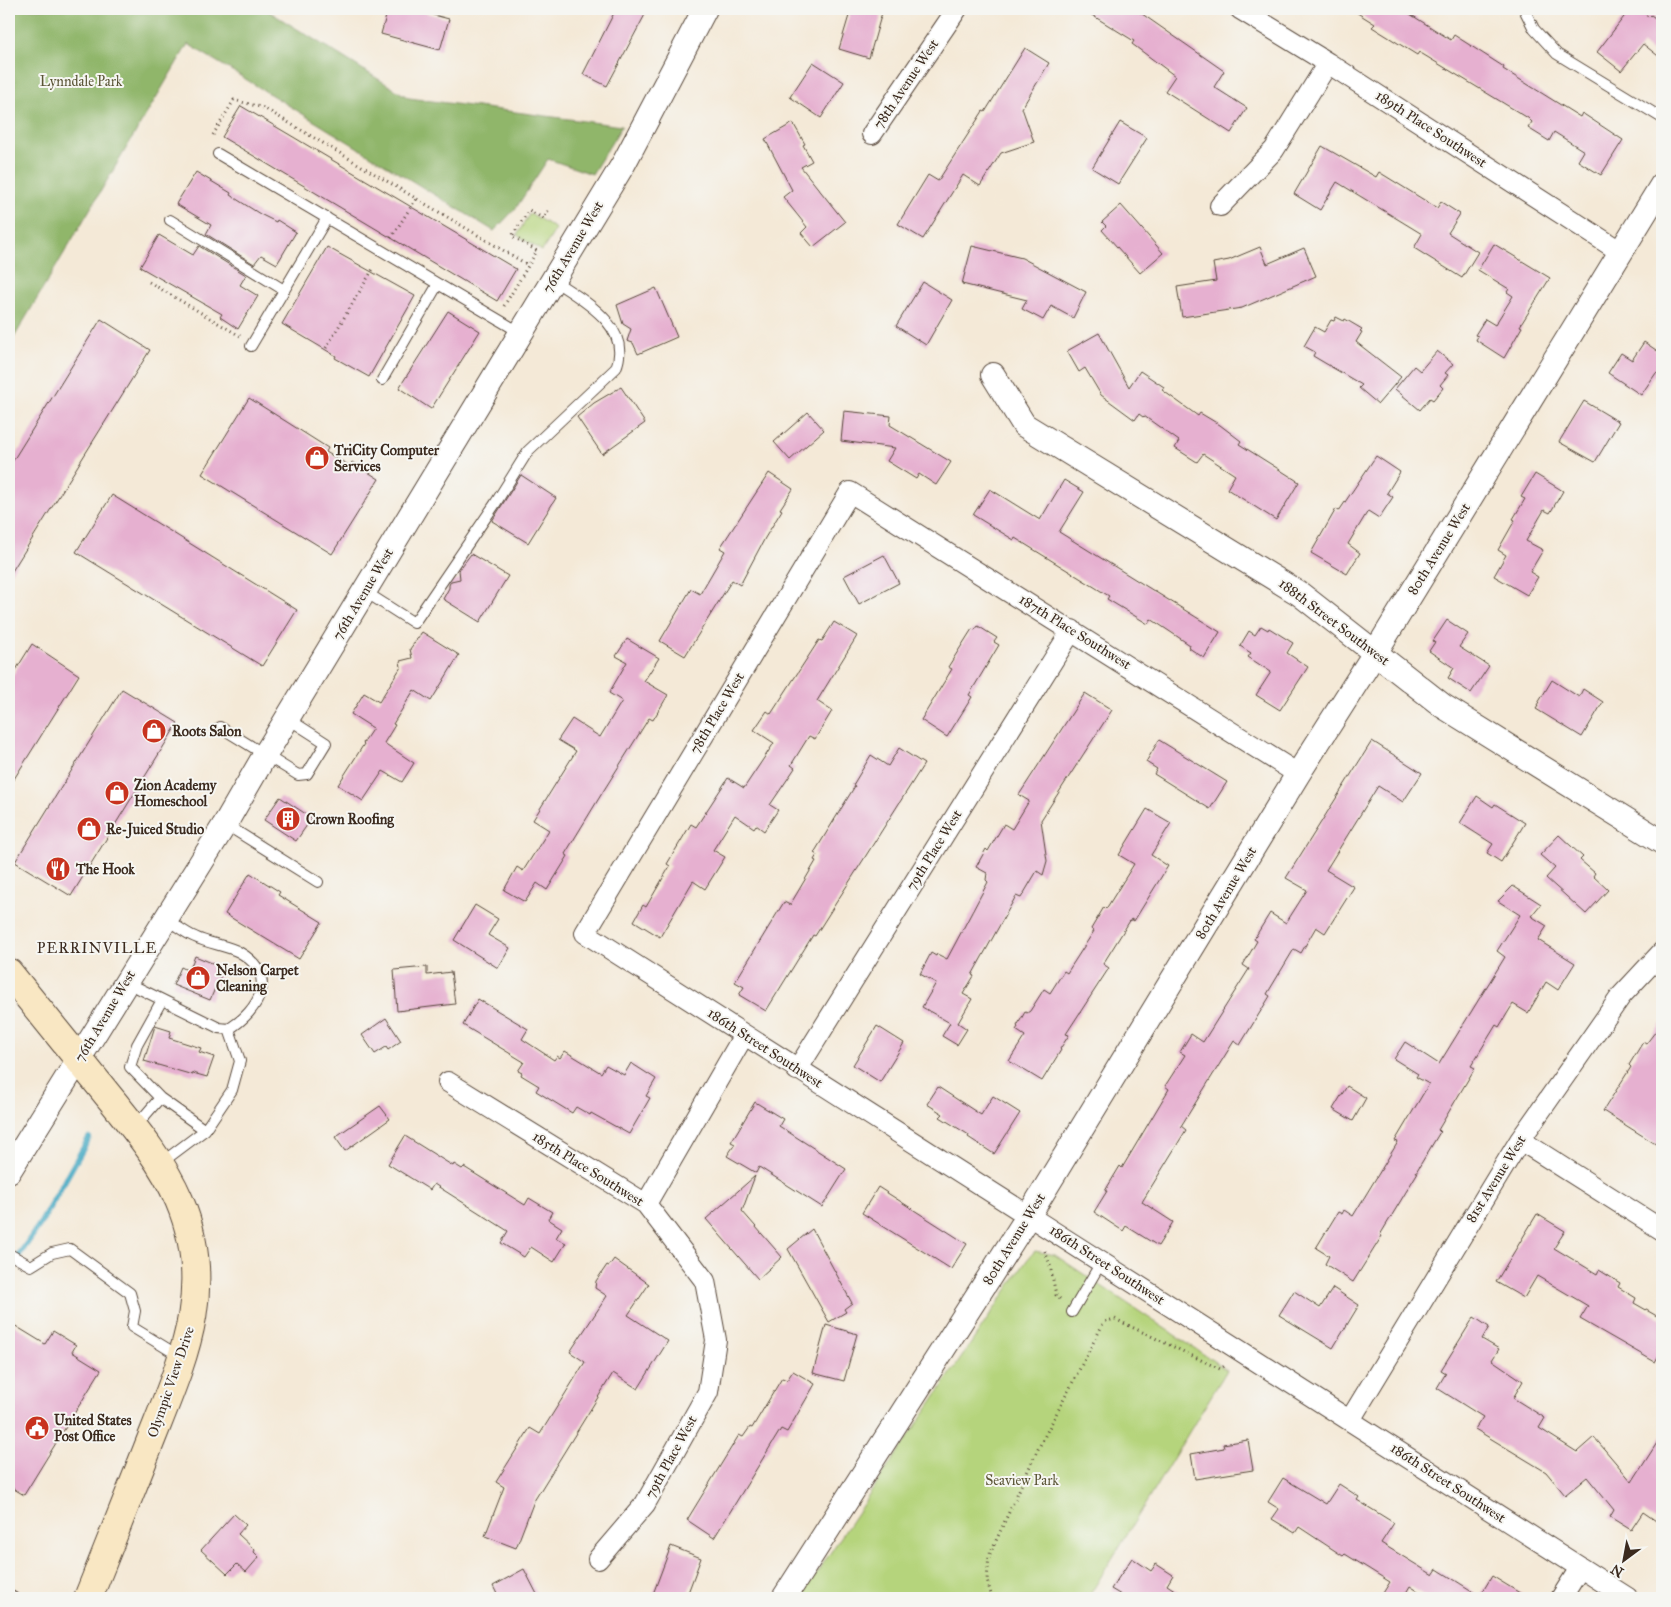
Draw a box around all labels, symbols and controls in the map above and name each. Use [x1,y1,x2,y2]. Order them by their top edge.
street label: 78th Avenue West [870,36,942,132]
park label: Lynndale Park [40,73,123,90]
street label: 189th Place Southwest [1372,87,1490,171]
street label: 76th Avenue West [539,198,607,296]
place label: TriCity Computer Services [333,442,440,475]
shop icon: TriCity Computer Services [304,445,330,471]
street label: 80th Avenue West [1404,500,1474,598]
street label: 76th Avenue West [329,545,397,643]
street label: 188th Street Southwest [1275,575,1393,669]
street label: 187th Place Southwest [1016,591,1134,673]
street label: 78th Place West [686,669,748,757]
shop icon: Roots Salon [141,718,167,744]
place label: Roots Salon [172,723,242,740]
place label: Zion Academy Homeschool [134,777,218,810]
shop icon: Zion Academy Homeschool [104,780,130,806]
building icon: Crown Roofing [275,806,301,832]
street label: 79th Place West [902,807,966,893]
place label: Crown Roofing [306,811,394,829]
shop icon: Re-Juiced Studio [76,816,102,842]
place label: Re-Juiced Studio [106,821,204,839]
street label: 80th Avenue West [1192,844,1260,942]
restaurant icon: The Hook [45,856,71,882]
place label: The Hook [75,861,135,878]
district label: PERRINVILLE [37,939,157,957]
place label: Nelson Carpet Cleaning [216,962,299,996]
shop icon: Nelson Carpet Cleaning [185,965,211,991]
street label: 76th Avenue West [71,967,139,1065]
street label: 186th Street Southwest [704,1004,826,1092]
street label: 185th Place Southwest [529,1128,647,1210]
street label: 81st Avenue West [1462,1132,1530,1226]
street label: 80th Avenue West [979,1190,1049,1288]
street label: 186th Street Southwest [1046,1221,1168,1309]
street label: Olympic View Drive [144,1324,198,1440]
place label: United States Post Office [54,1412,132,1445]
street label: 79th Place West [641,1413,701,1501]
public building icon: United States Post Office [24,1415,50,1441]
street label: 186th Street Southwest [1387,1439,1509,1527]
park label: Seaview Park [985,1472,1059,1489]
north arrow [1598,1534,1648,1584]
text: N [1608,1560,1627,1581]

